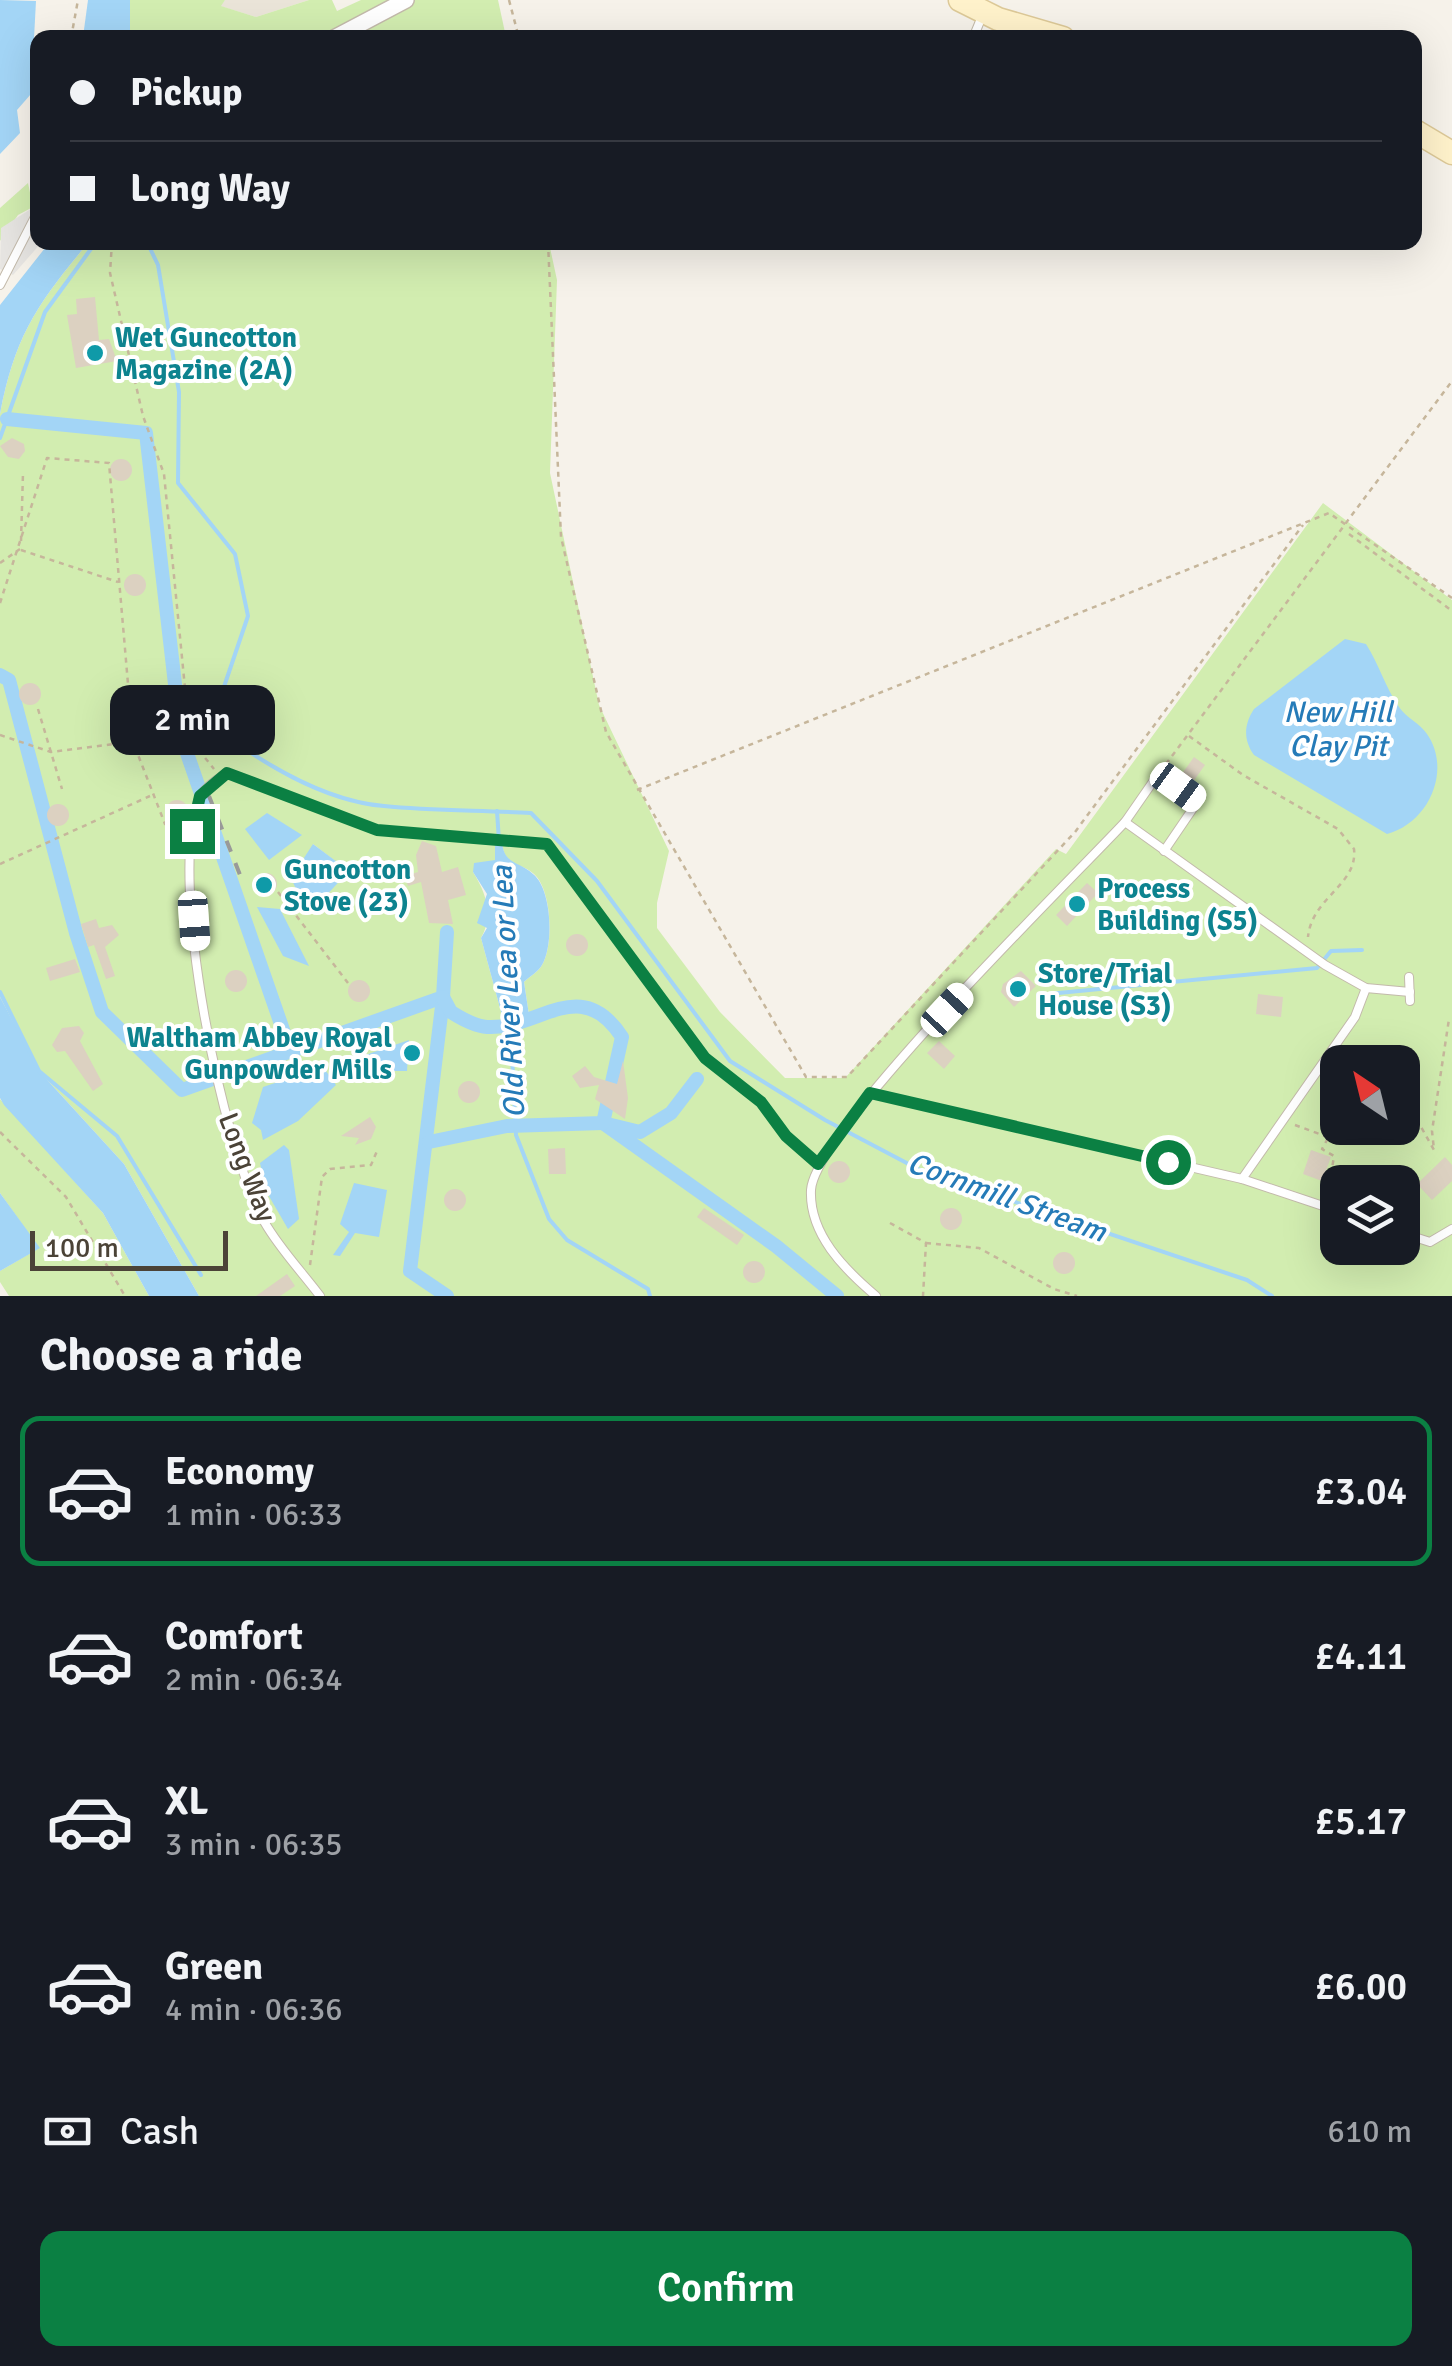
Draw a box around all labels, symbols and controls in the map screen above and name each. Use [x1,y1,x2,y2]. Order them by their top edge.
text: Pickup [130,69,242,116]
text: Long Way [130,165,290,212]
place label: Wet Guncotton Magazine (2A) [115,321,297,387]
marker: Wet Guncotton Magazine (2A) [84,342,106,364]
callout: 2 min [110,686,274,756]
water label: New Hill Clay Pit [1284,694,1395,765]
text: 2 min [154,700,231,739]
car [1145,757,1211,817]
route end [170,809,215,854]
place label: Guncotton Stove (23) [284,853,411,919]
water label: Old River Lea or Lea [483,864,534,1119]
place label: Process Building (S5) [1097,872,1258,938]
marker: Guncotton Stove (23) [253,874,275,896]
car [177,890,211,952]
marker: Process Building (S5) [1066,893,1088,915]
place label: Store/Trial House (S3) [1038,957,1173,1023]
car [916,978,978,1042]
marker: Store/Trial House (S3) [1007,978,1029,1000]
place label: Waltham Abbey Royal Gunpowder Mills [127,1021,392,1087]
marker: Waltham Abbey Royal Gunpowder Mills [401,1042,423,1064]
north arrow [1320,1045,1420,1145]
map controls [1320,1045,1420,1265]
street label: Long Way [211,1108,283,1227]
route start [1146,1140,1191,1185]
water label: Cornmill Stream [902,1144,1112,1251]
button: layers [1320,1165,1420,1265]
scale bar [30,1226,228,1270]
text: 100 m [45,1231,119,1265]
text: Choose a ride [40,1328,303,1383]
icon: car [45,1446,135,1536]
text: Economy [165,1448,314,1495]
text: £3.04 [1314,1468,1407,1515]
text: 1 min · 06:33 [165,1495,343,1534]
icon: car [45,1611,135,1701]
text: Comfort [165,1613,303,1660]
text: £4.11 [1314,1633,1407,1680]
text: 2 min · 06:34 [165,1660,343,1699]
icon: car [45,1776,135,1866]
text: XL [165,1778,208,1825]
text: £5.17 [1314,1798,1407,1845]
text: 3 min · 06:35 [165,1825,343,1864]
icon: car [45,1941,135,2031]
text: Green [165,1943,263,1990]
text: £6.00 [1314,1963,1407,2010]
text: 4 min · 06:36 [165,1990,343,2029]
icon: cash [40,2104,95,2159]
text: Cash [120,2108,199,2155]
text: 610 m [1328,2112,1412,2151]
button: Confirm [40,2231,1412,2346]

